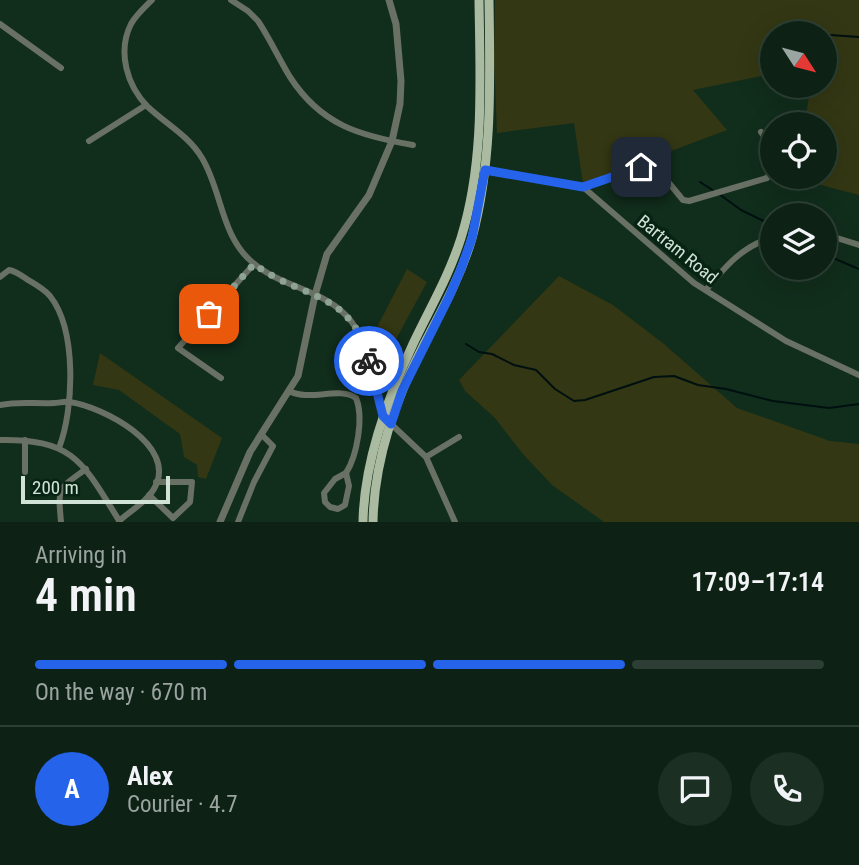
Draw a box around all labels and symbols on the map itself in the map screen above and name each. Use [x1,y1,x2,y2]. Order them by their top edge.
north arrow [760,21,836,98]
pin [611,137,671,197]
street label: Bartram Road [634,210,722,288]
pin [179,284,239,344]
courier [334,326,404,396]
scale bar [21,473,170,505]

